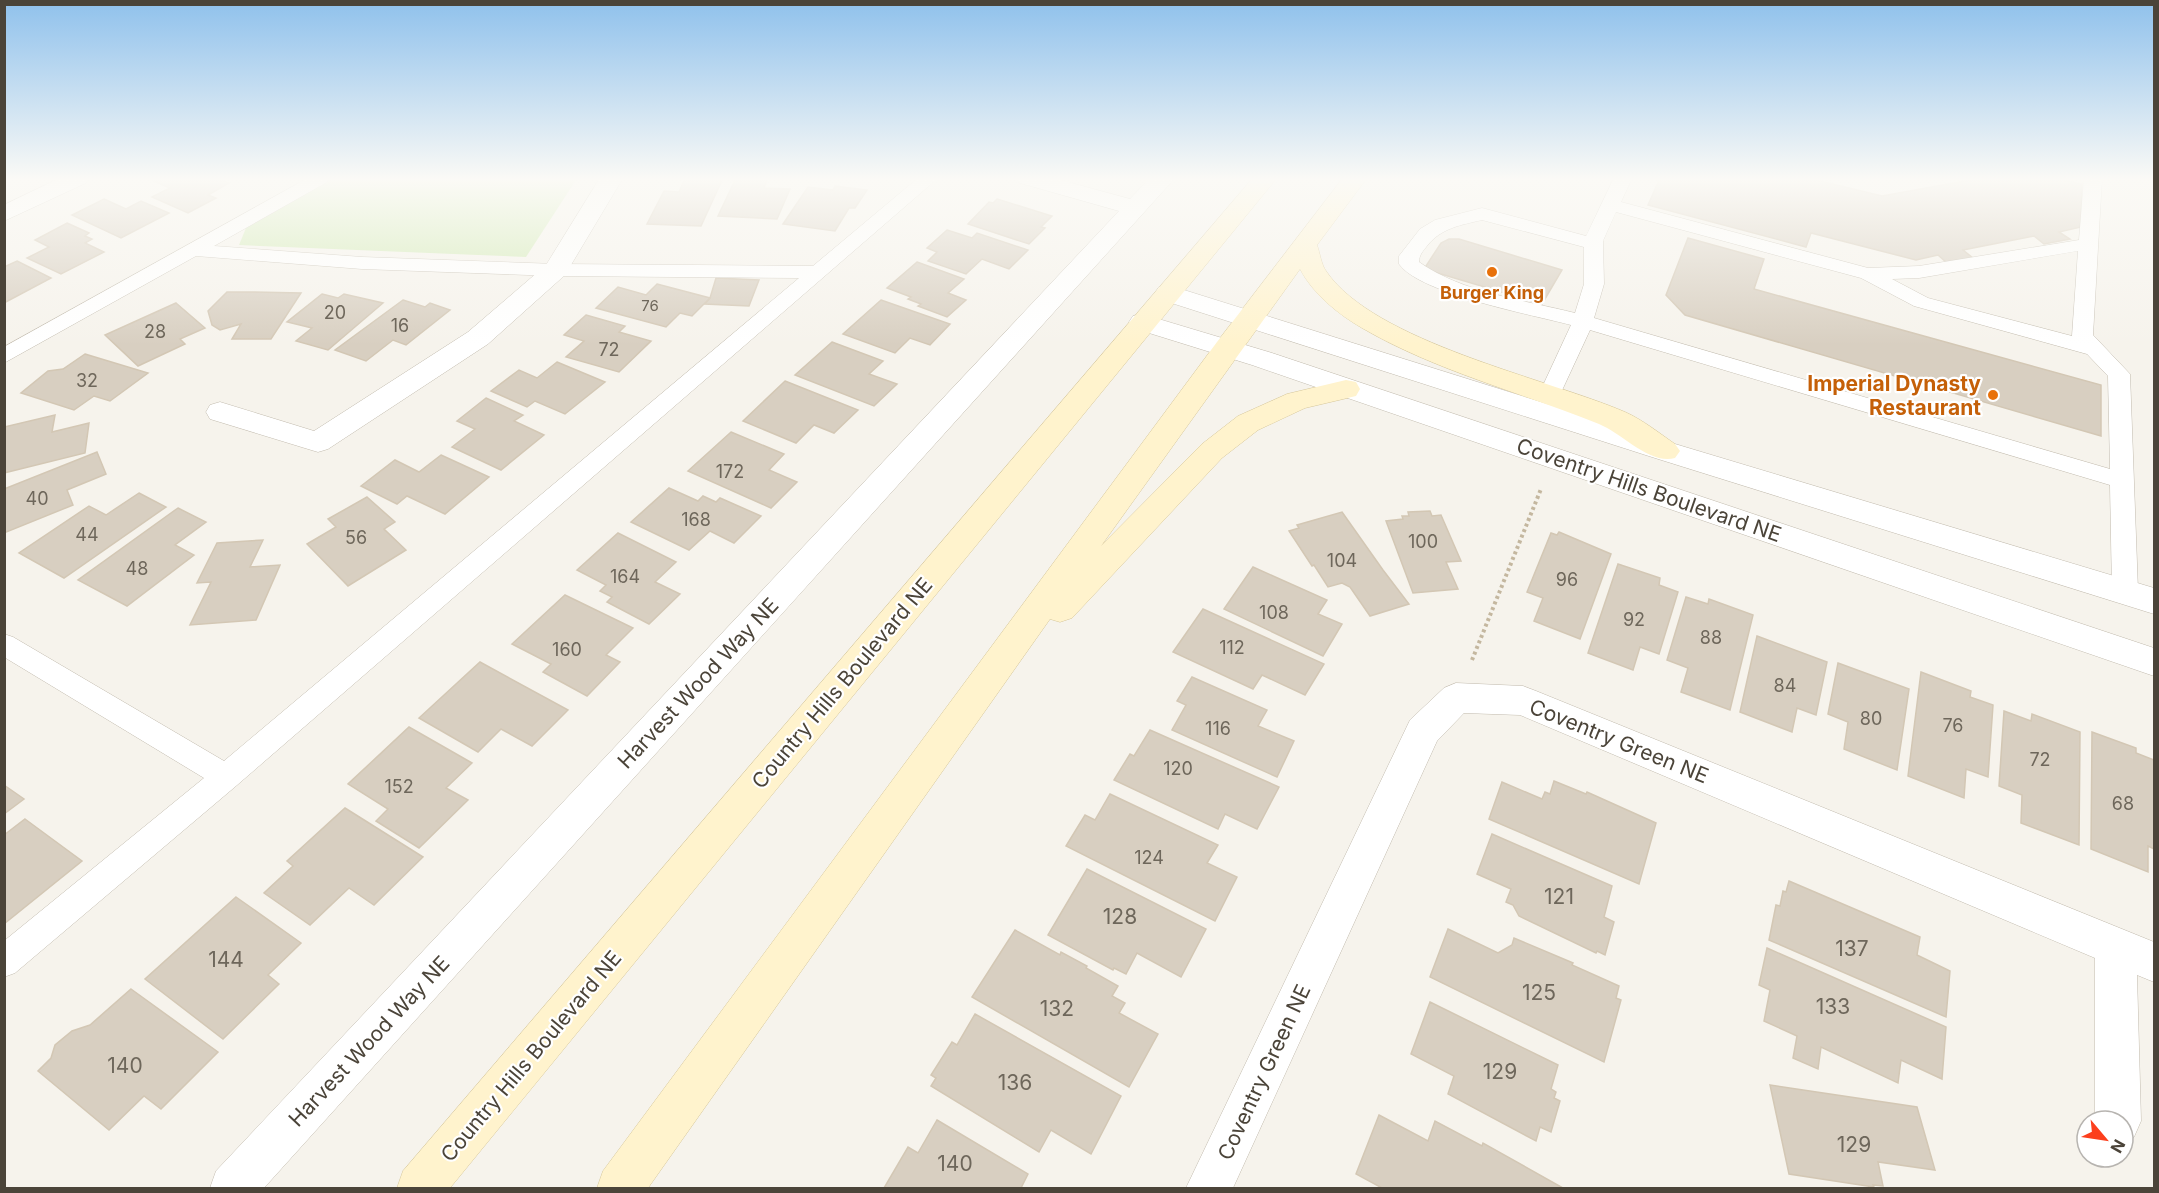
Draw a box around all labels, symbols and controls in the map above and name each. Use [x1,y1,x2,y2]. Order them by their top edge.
marker: Burger King [1485,265,1499,279]
place label: Burger King [1440,282,1544,303]
house number: 76 [641,296,659,315]
house number: 20 [324,302,346,323]
house number: 16 [391,315,409,336]
house number: 28 [144,321,166,342]
house number: 72 [598,339,620,360]
house number: 32 [76,370,98,391]
place label: Imperial Dynasty Restaurant [1807,371,1981,420]
marker: Imperial Dynasty Restaurant [1986,388,2000,402]
street label: Coventry Hills Boulevard NE [1513,433,1785,547]
house number: 172 [716,461,744,482]
house number: 40 [26,488,48,509]
house number: 168 [681,509,711,530]
house number: 44 [75,524,99,545]
house number: 56 [345,527,367,548]
house number: 100 [1408,531,1438,552]
house number: 104 [1327,550,1357,571]
house number: 48 [126,558,148,579]
house number: 164 [610,566,640,587]
house number: 96 [1556,569,1578,590]
street label: Country Hills Boulevard NE [746,573,938,793]
street label: Harvest Wood Way NE [612,593,784,773]
house number: 108 [1259,602,1289,623]
house number: 92 [1623,609,1645,630]
house number: 88 [1700,627,1722,648]
house number: 112 [1219,637,1245,658]
house number: 160 [552,639,582,660]
house number: 84 [1774,675,1796,696]
street label: Coventry Green NE [1526,694,1712,788]
house number: 80 [1860,708,1882,729]
house number: 76 [1942,715,1964,736]
house number: 116 [1205,718,1231,739]
house number: 72 [2029,749,2051,770]
house number: 120 [1163,758,1193,779]
house number: 152 [384,776,414,797]
house number: 68 [2112,793,2134,814]
house number: 124 [1134,847,1164,868]
house number: 121 [1544,884,1574,909]
house number: 128 [1103,904,1137,929]
house number: 137 [1835,936,1869,961]
street label: Country Hills Boulevard NE [435,946,627,1166]
house number: 144 [208,947,244,972]
street label: Harvest Wood Way NE [283,951,455,1131]
street label: Coventry Green NE [1212,980,1316,1164]
house number: 125 [1522,980,1556,1005]
house number: 133 [1816,994,1850,1019]
house number: 132 [1040,996,1074,1021]
house number: 140 [107,1053,143,1078]
house number: 129 [1483,1059,1517,1084]
house number: 136 [998,1070,1032,1095]
north arrow [2075,1109,2135,1169]
house number: 129 [1837,1132,1871,1157]
text: N [2106,1136,2130,1156]
house number: 140 [937,1151,973,1176]

